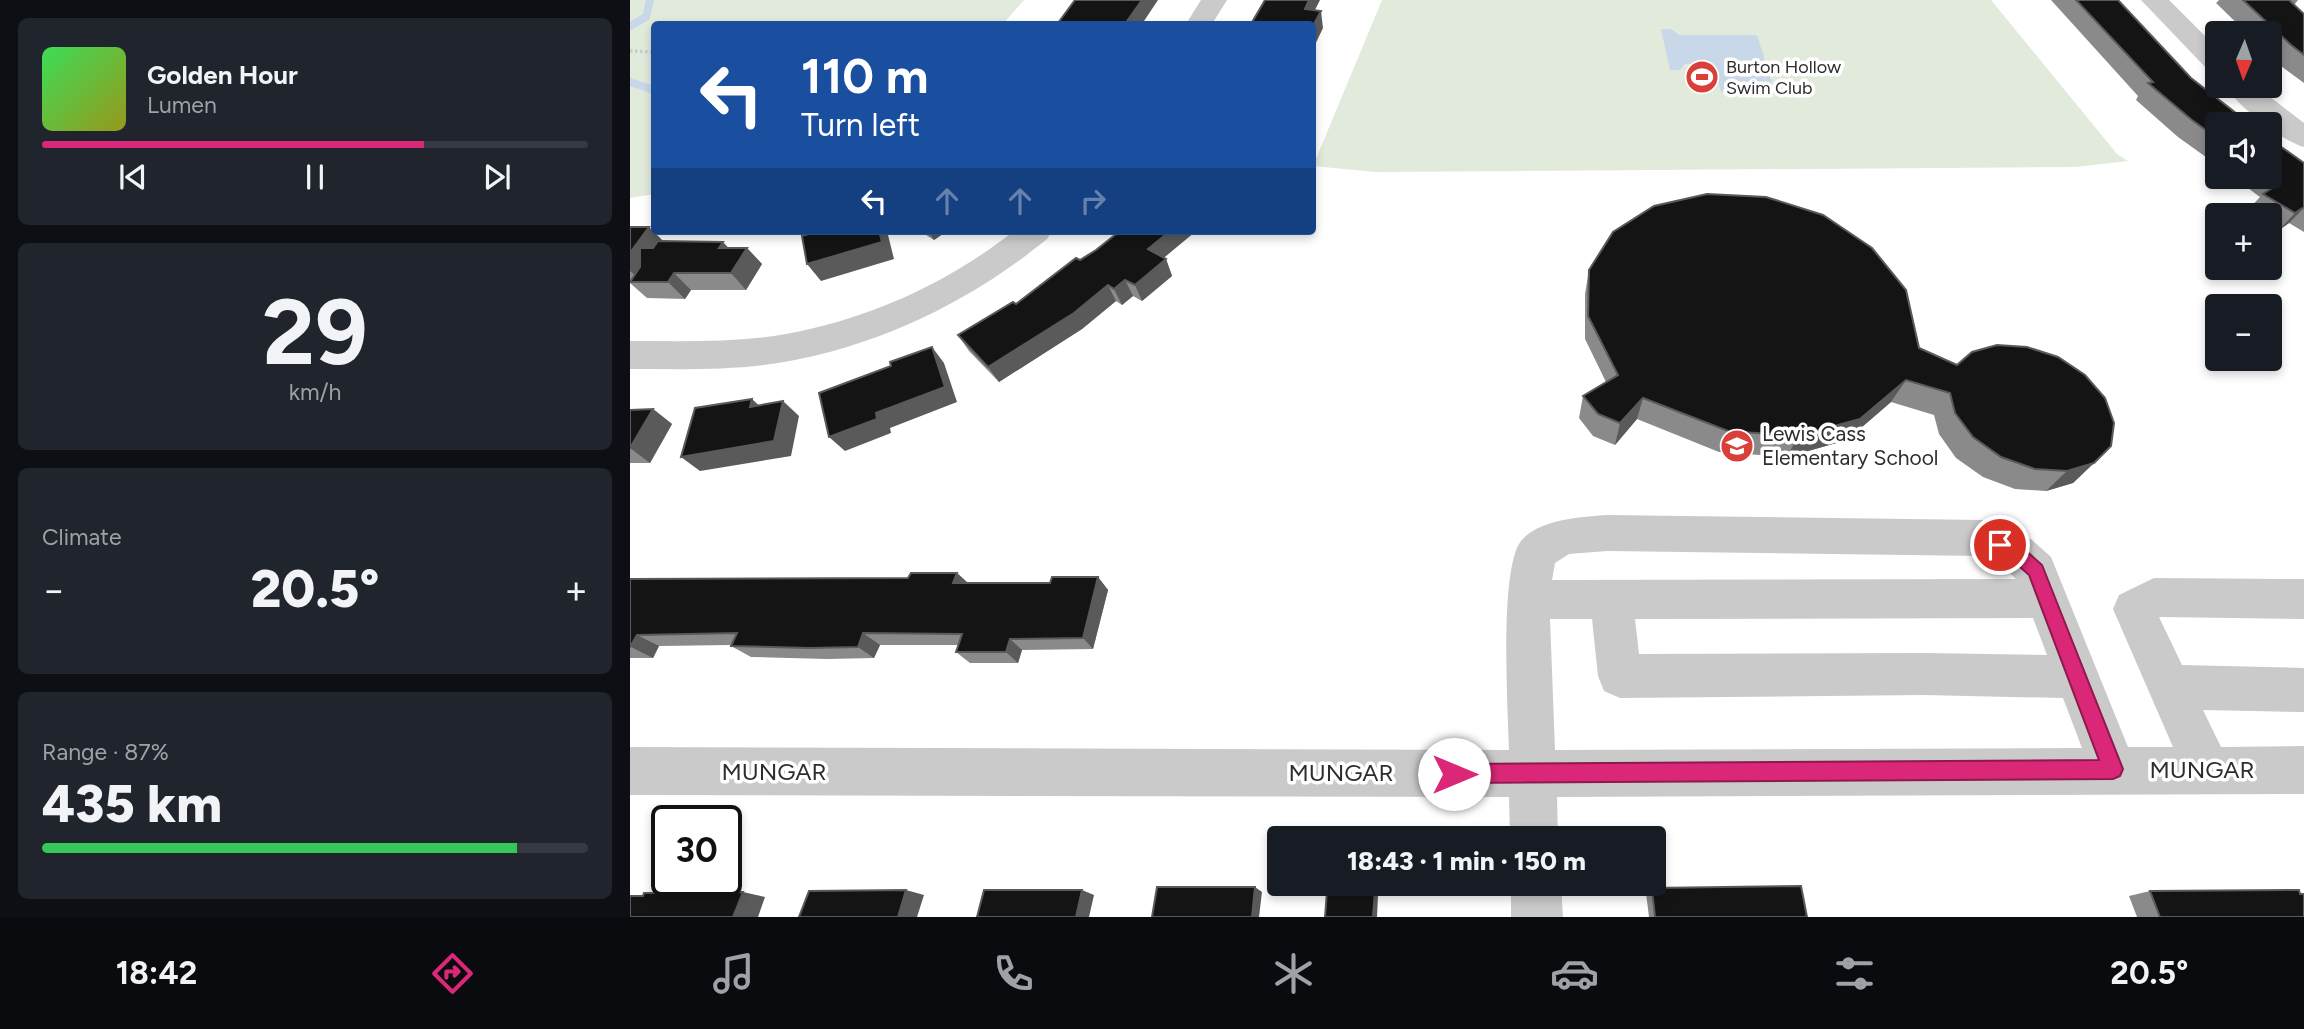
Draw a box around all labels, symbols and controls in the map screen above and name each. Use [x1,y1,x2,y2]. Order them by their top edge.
north arrow [2205,21,2282,98]
map controls [2205,21,2282,371]
text: 110 m [801,46,929,105]
icon: left [686,49,777,140]
place label: Burton Hollow Swim Club [1726,56,1841,99]
sports icon: Burton Hollow Swim Club [1683,58,1721,96]
text: Golden Hour [147,59,298,91]
text: Lumen [147,91,217,119]
text: Turn left [801,106,920,144]
button: sound [2205,112,2282,189]
icon: previous [114,158,152,196]
icon: pause [296,158,334,196]
icon: next [478,158,516,196]
icon: left [855,182,893,220]
icon: ahead [928,182,966,220]
icon: ahead [1001,182,1039,220]
icon: right [1074,182,1112,220]
button: + [2205,203,2282,280]
text: 29 [262,278,368,387]
button: − [2205,294,2282,371]
text: km/h [289,378,341,406]
place label: Lewis Cass Elementary School [1762,421,1938,470]
school or university icon: Lewis Cass Elementary School [1718,427,1756,465]
pin [1970,515,2030,575]
text: Climate [42,523,121,551]
icon: arrive [1981,526,2019,564]
text: 20.5° [251,558,379,620]
text: − [42,567,66,613]
text: + [564,567,588,613]
position arrow [1417,737,1491,811]
text: Range · 87% [42,738,169,766]
street label: MUNGAR [2149,755,2255,784]
street label: MUNGAR [721,757,827,786]
street label: MUNGAR [1288,758,1394,787]
text: 435 km [42,773,222,835]
speed limit sign: 30 [651,805,742,896]
text: 18:43 · 1 min · 150 m [1347,845,1586,877]
icon: directions [428,949,477,998]
icon: music [709,949,758,998]
icon: phone [989,949,1038,998]
icon: climate [1269,949,1318,998]
icon: car [1550,949,1599,998]
icon: filters [1830,949,1879,998]
text: 18:42 [116,954,197,992]
text: 20.5° [2110,954,2188,992]

